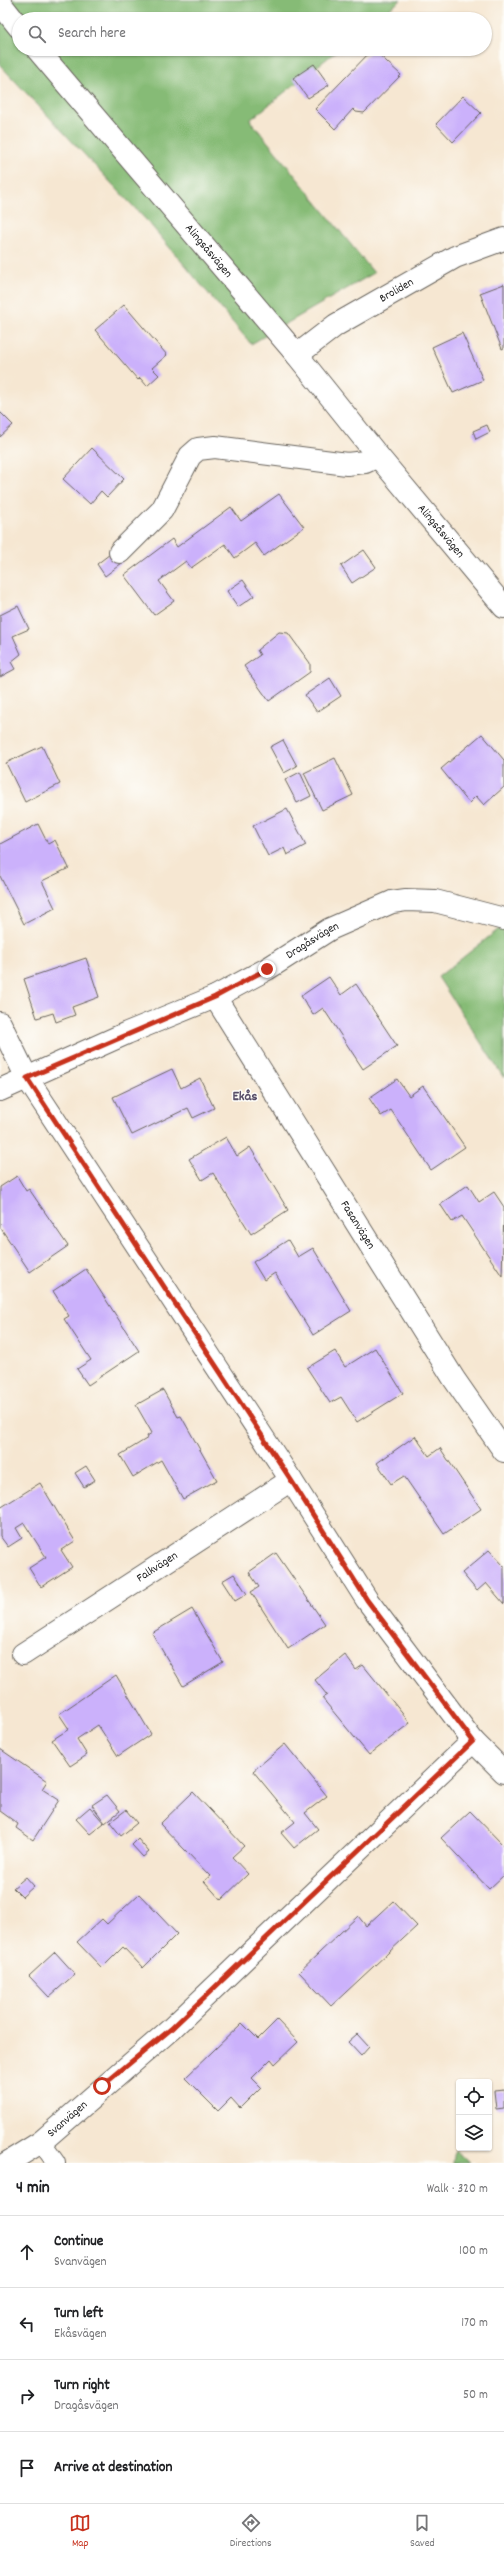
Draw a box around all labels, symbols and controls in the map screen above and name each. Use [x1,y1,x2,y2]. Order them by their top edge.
search box [12,12,492,56]
icon: search [26,23,48,45]
text: Search here [58,23,126,45]
street label: Alingsåsvägen [181,220,237,282]
street label: Broliden [376,274,417,307]
street label: Alingsåsvägen [413,501,469,562]
street label: Dragåsvägen [283,917,342,963]
route end [258,960,276,978]
district label: Ekås [233,1087,258,1107]
street label: Fasanvägen [336,1197,380,1253]
street label: Falkvägen [133,1547,181,1586]
route start [93,2077,111,2095]
map controls [456,2079,492,2151]
button: locate [456,2079,492,2115]
street label: Svanvägen [44,2096,92,2141]
button: layers [456,2115,492,2151]
text: 4 min [16,2177,50,2201]
text: Walk · 320 m [427,2180,488,2199]
text: Continue [54,2231,103,2253]
icon: ahead [16,2241,38,2263]
text: 100 m [459,2242,488,2261]
text: Svanvägen [54,2253,107,2272]
text: Turn left [54,2303,103,2325]
icon: left [16,2313,38,2335]
text: 170 m [461,2314,488,2333]
text: Ekåsvägen [54,2325,107,2344]
text: Turn right [54,2375,110,2397]
icon: right [16,2385,38,2407]
text: 50 m [463,2386,488,2405]
text: Dragåsvägen [54,2397,119,2416]
icon: arrive [16,2457,38,2479]
text: Arrive at destination [54,2457,172,2479]
tab: Map [69,2512,91,2552]
tab: Directions [230,2512,272,2552]
tab: Saved [410,2512,435,2552]

